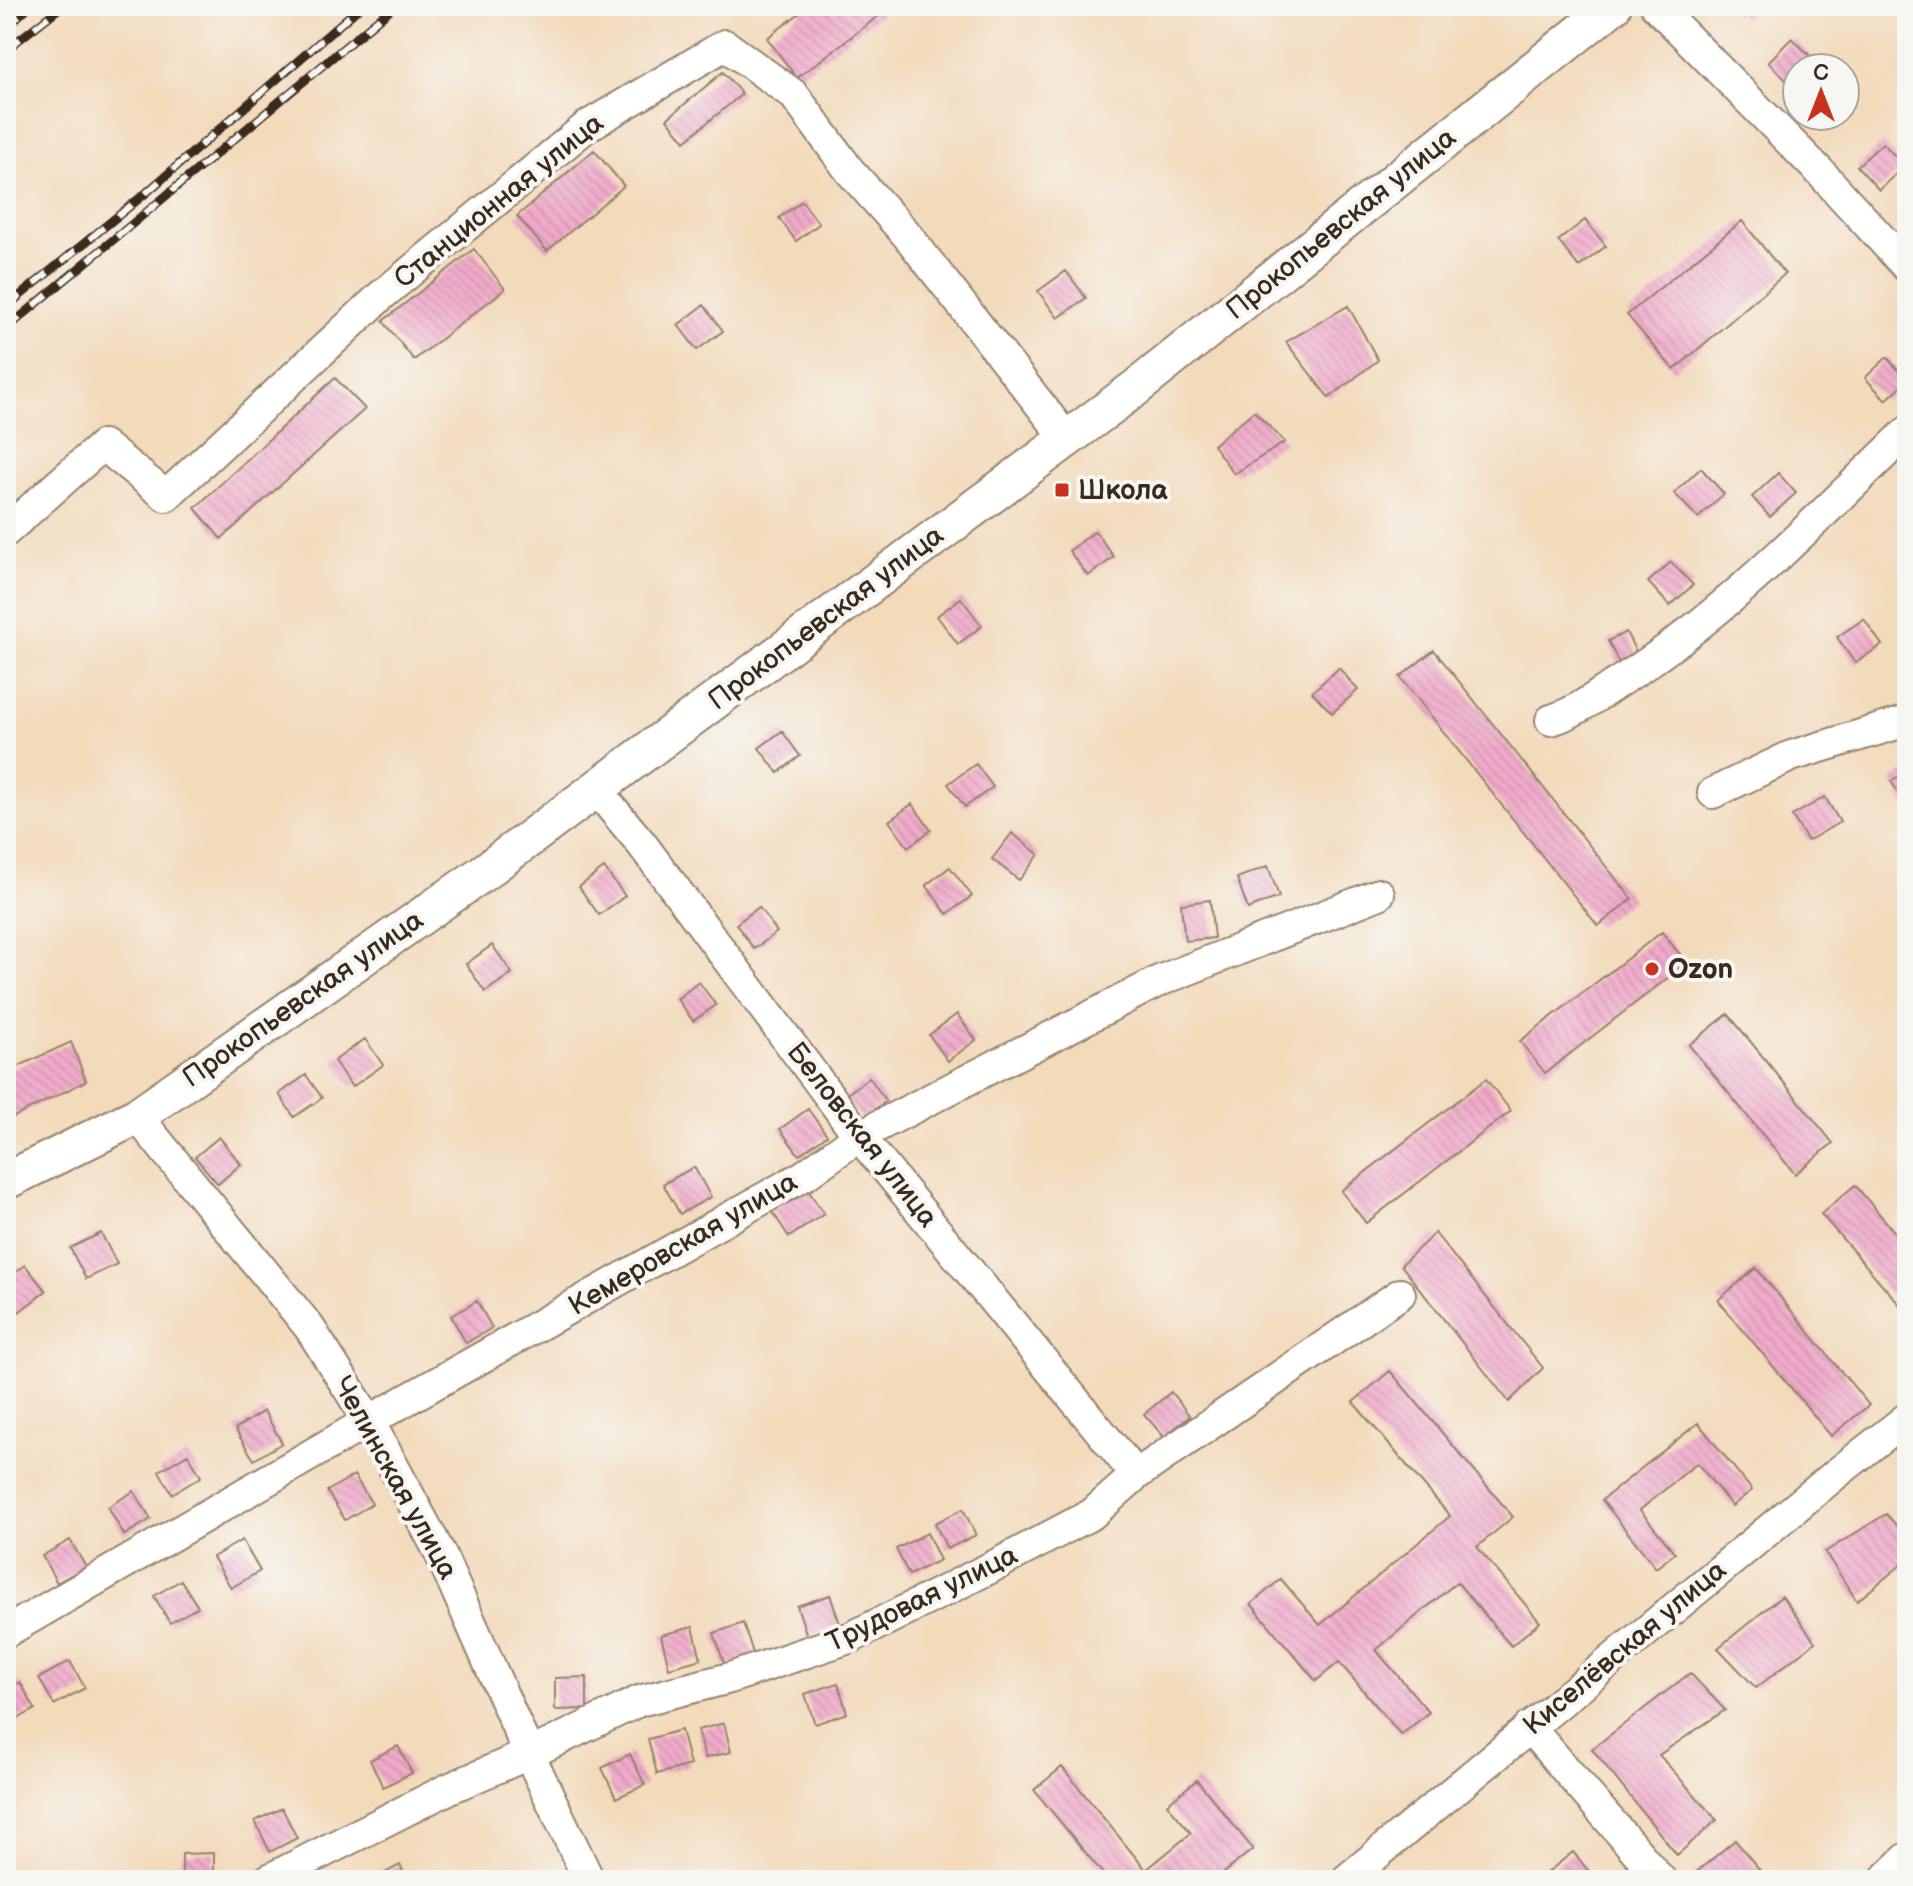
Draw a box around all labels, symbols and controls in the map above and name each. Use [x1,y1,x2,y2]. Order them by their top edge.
north arrow [1781,52,1861,132]
text: С [1813,60,1829,87]
street label: Станционная улица [388,106,611,295]
street label: Прокопьевская улица [1219,121,1463,327]
place label: Школа [1078,474,1168,507]
marker: Школа [1053,481,1071,499]
street label: Прокопьевская улица [702,518,951,717]
street label: Прокопьевская улица [176,903,430,1095]
place label: Ozon [1668,953,1733,986]
marker: Ozon [1643,960,1661,978]
street label: Беловская улица [780,1036,945,1234]
street label: Кемеровская улица [563,1165,803,1323]
street label: Челинская улица [326,1371,465,1586]
street label: Трудовая улица [821,1538,1023,1660]
street label: Киселёвская улица [1517,1553,1733,1742]

